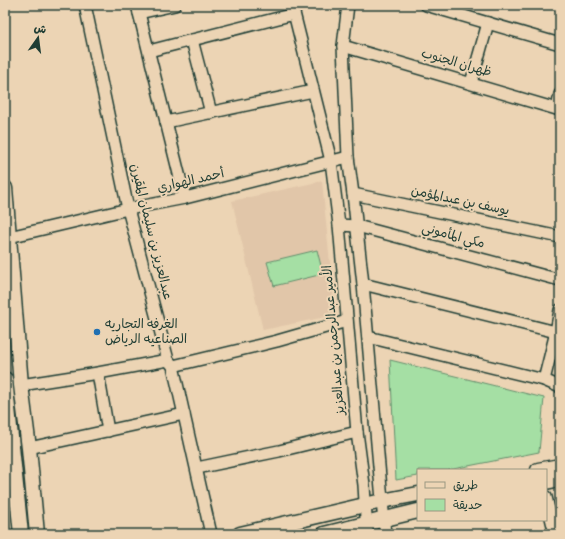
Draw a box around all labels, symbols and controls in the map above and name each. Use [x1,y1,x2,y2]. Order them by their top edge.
north arrow [18,18,58,58]
text: ش [32,21,48,39]
street label: ظهران الجنوب [419,45,493,83]
street label: عبدالعزيز بن سليمان المقيرن [124,162,176,302]
street label: أحمد الهواري [156,165,227,199]
street label: يوسف بن عبدالمؤمن [409,182,511,222]
street label: مكي المأموني [419,219,487,255]
street label: الأمير عبدالرحمن بن عبدالعزيز [318,264,351,417]
place label: الغرفه التجاريه الصناعيه الرياض [105,316,187,350]
marker: الغرفه التجاريه الصناعيه الرياض [92,327,102,337]
legend [417,469,547,521]
text: طريق [453,478,478,495]
text: حديقة [453,498,482,515]

